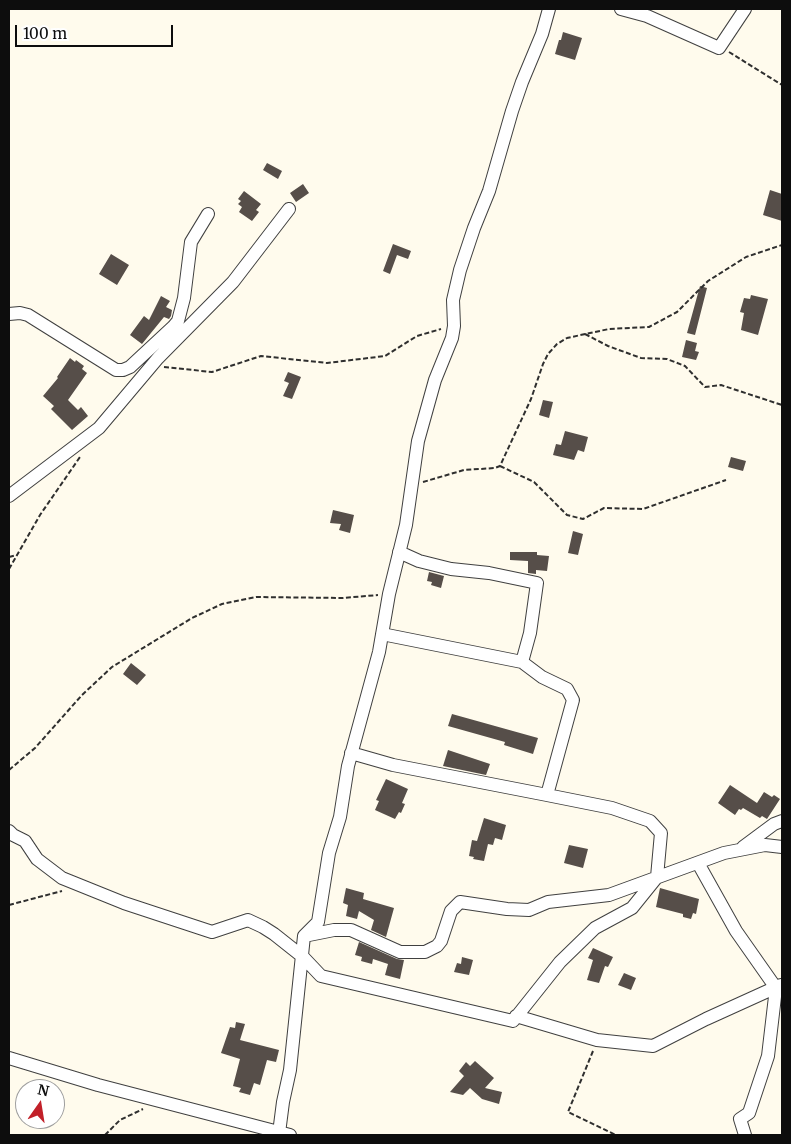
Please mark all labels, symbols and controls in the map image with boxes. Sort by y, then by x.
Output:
scale bar [18,15,175,47]
text: 100 m [23,24,67,43]
north arrow [15,1079,65,1129]
text: N [36,1080,51,1100]

